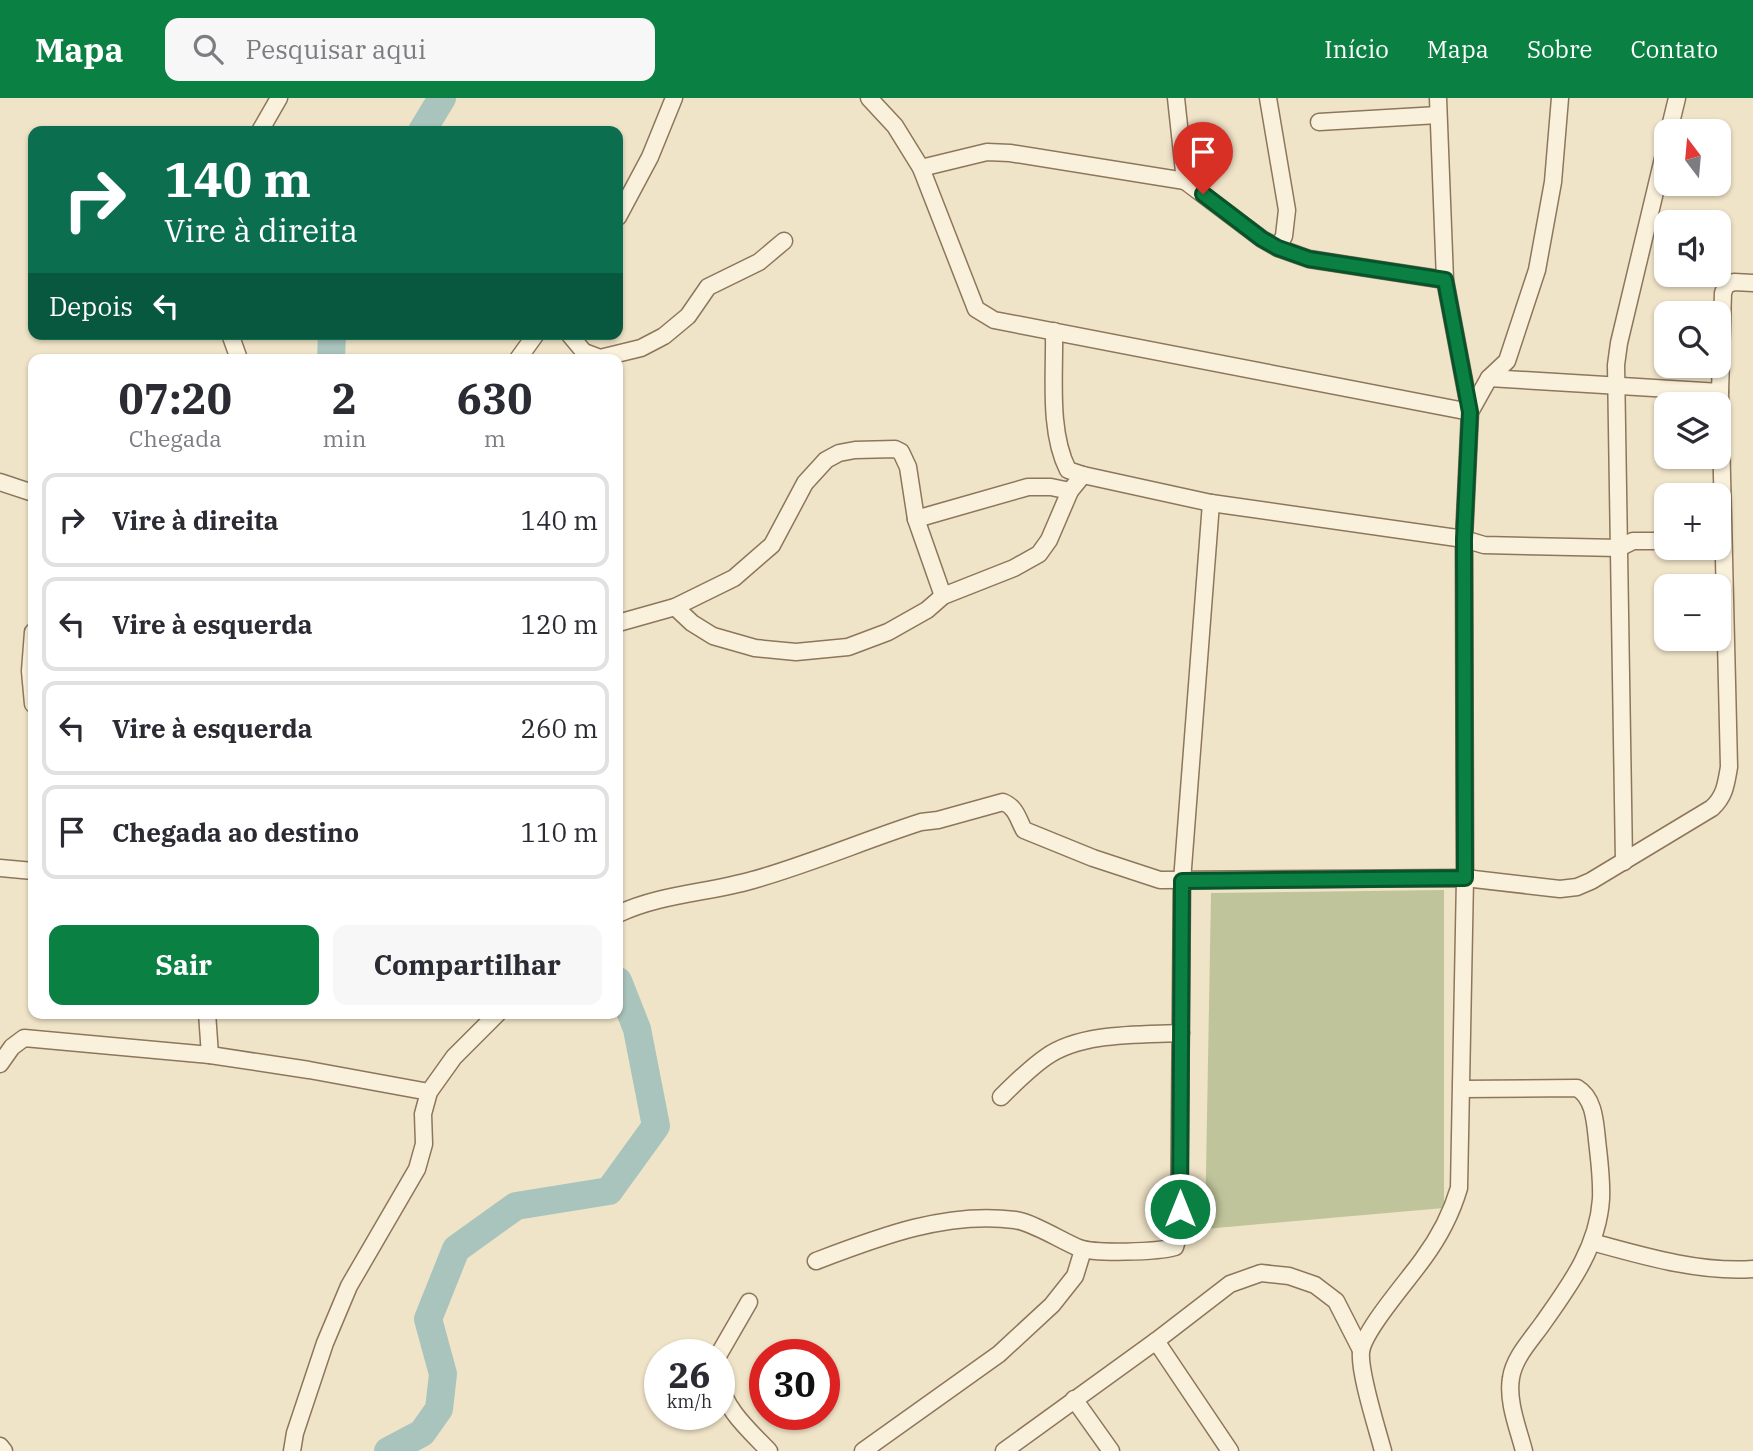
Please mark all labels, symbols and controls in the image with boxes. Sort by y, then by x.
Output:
search box [165,18,655,81]
text: Mapa [35,28,123,71]
icon: search [189,30,227,68]
text: Pesquisar aqui [245,32,426,66]
text: Início [1324,33,1389,65]
text: Mapa [1427,33,1489,65]
text: Sobre [1527,33,1592,65]
text: Contato [1630,33,1718,65]
north arrow [1654,119,1731,196]
map controls [1654,119,1731,651]
pin [1173,122,1233,194]
icon: arrive [1184,133,1222,171]
text: 140 m [164,147,311,210]
icon: right [49,154,140,245]
text: Vire à direita [164,209,358,251]
button: sound [1654,210,1731,287]
icon: left [147,287,185,325]
text: Depois [49,289,133,323]
button: search [1654,301,1731,378]
text: 07:20 [118,371,232,426]
text: 2 [332,371,357,426]
text: 630 [457,371,532,426]
button: layers [1654,392,1731,469]
text: Chegada [129,423,222,453]
text: min [323,423,366,453]
text: m [484,423,506,453]
button: + [1654,483,1731,560]
icon: right [53,501,91,539]
text: Vire à direita [112,503,279,537]
text: 140 m [520,503,598,537]
button: − [1654,574,1731,651]
icon: left [53,605,91,643]
text: Vire à esquerda [112,607,313,641]
text: 120 m [520,607,598,641]
icon: left [53,709,91,747]
text: Vire à esquerda [112,711,313,745]
text: 260 m [520,711,598,745]
icon: arrive [53,813,91,851]
text: Chegada ao destino [112,815,359,849]
text: 110 m [520,815,598,849]
button: Sair [49,925,319,1005]
button: Compartilhar [333,925,602,1005]
position arrow [1143,1172,1217,1246]
speed limit sign: 30 [749,1339,840,1430]
text: 26 [668,1352,711,1398]
text: km/h [667,1390,712,1413]

